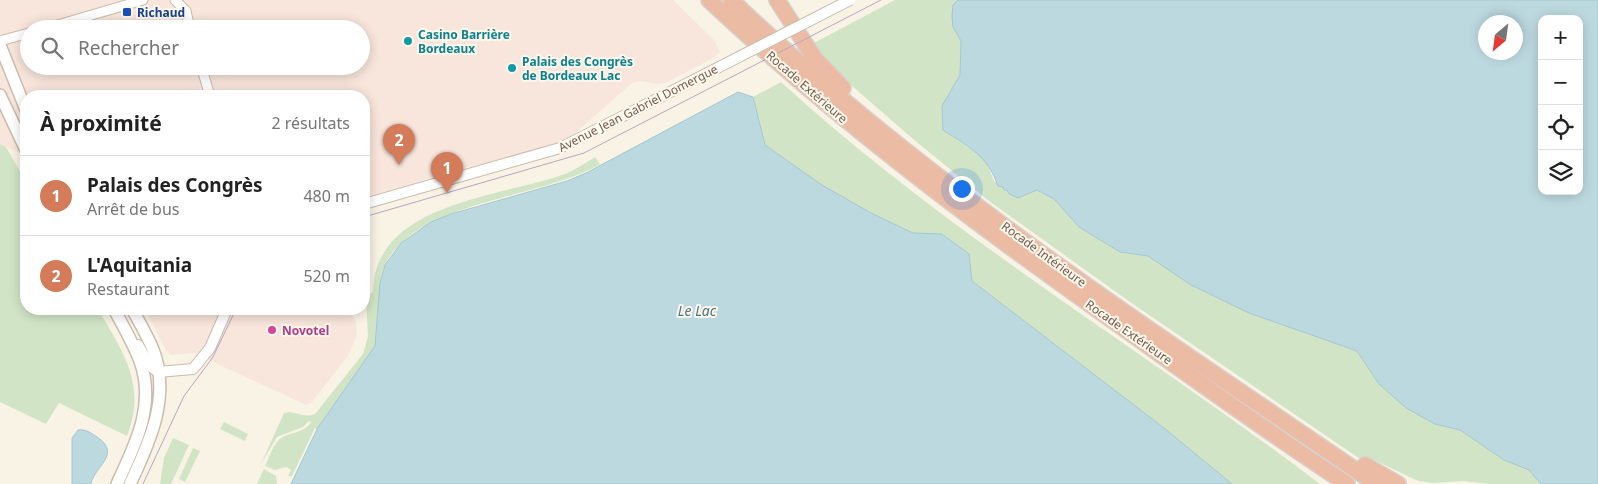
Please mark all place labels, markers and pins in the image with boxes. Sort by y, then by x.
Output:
place label: Richaud [137,4,185,21]
marker: Richaud [121,6,133,18]
place label: Casino Barrière Bordeaux [418,26,510,57]
marker: Casino Barrière Bordeaux [402,35,414,47]
place label: Palais des Congrès de Bordeaux Lac [522,53,633,84]
marker: Palais des Congrès de Bordeaux Lac [506,62,518,74]
pin: 2 [383,124,415,165]
pin: 1 [431,152,463,193]
place label: Novotel [282,322,329,339]
marker: Novotel [266,324,278,336]

